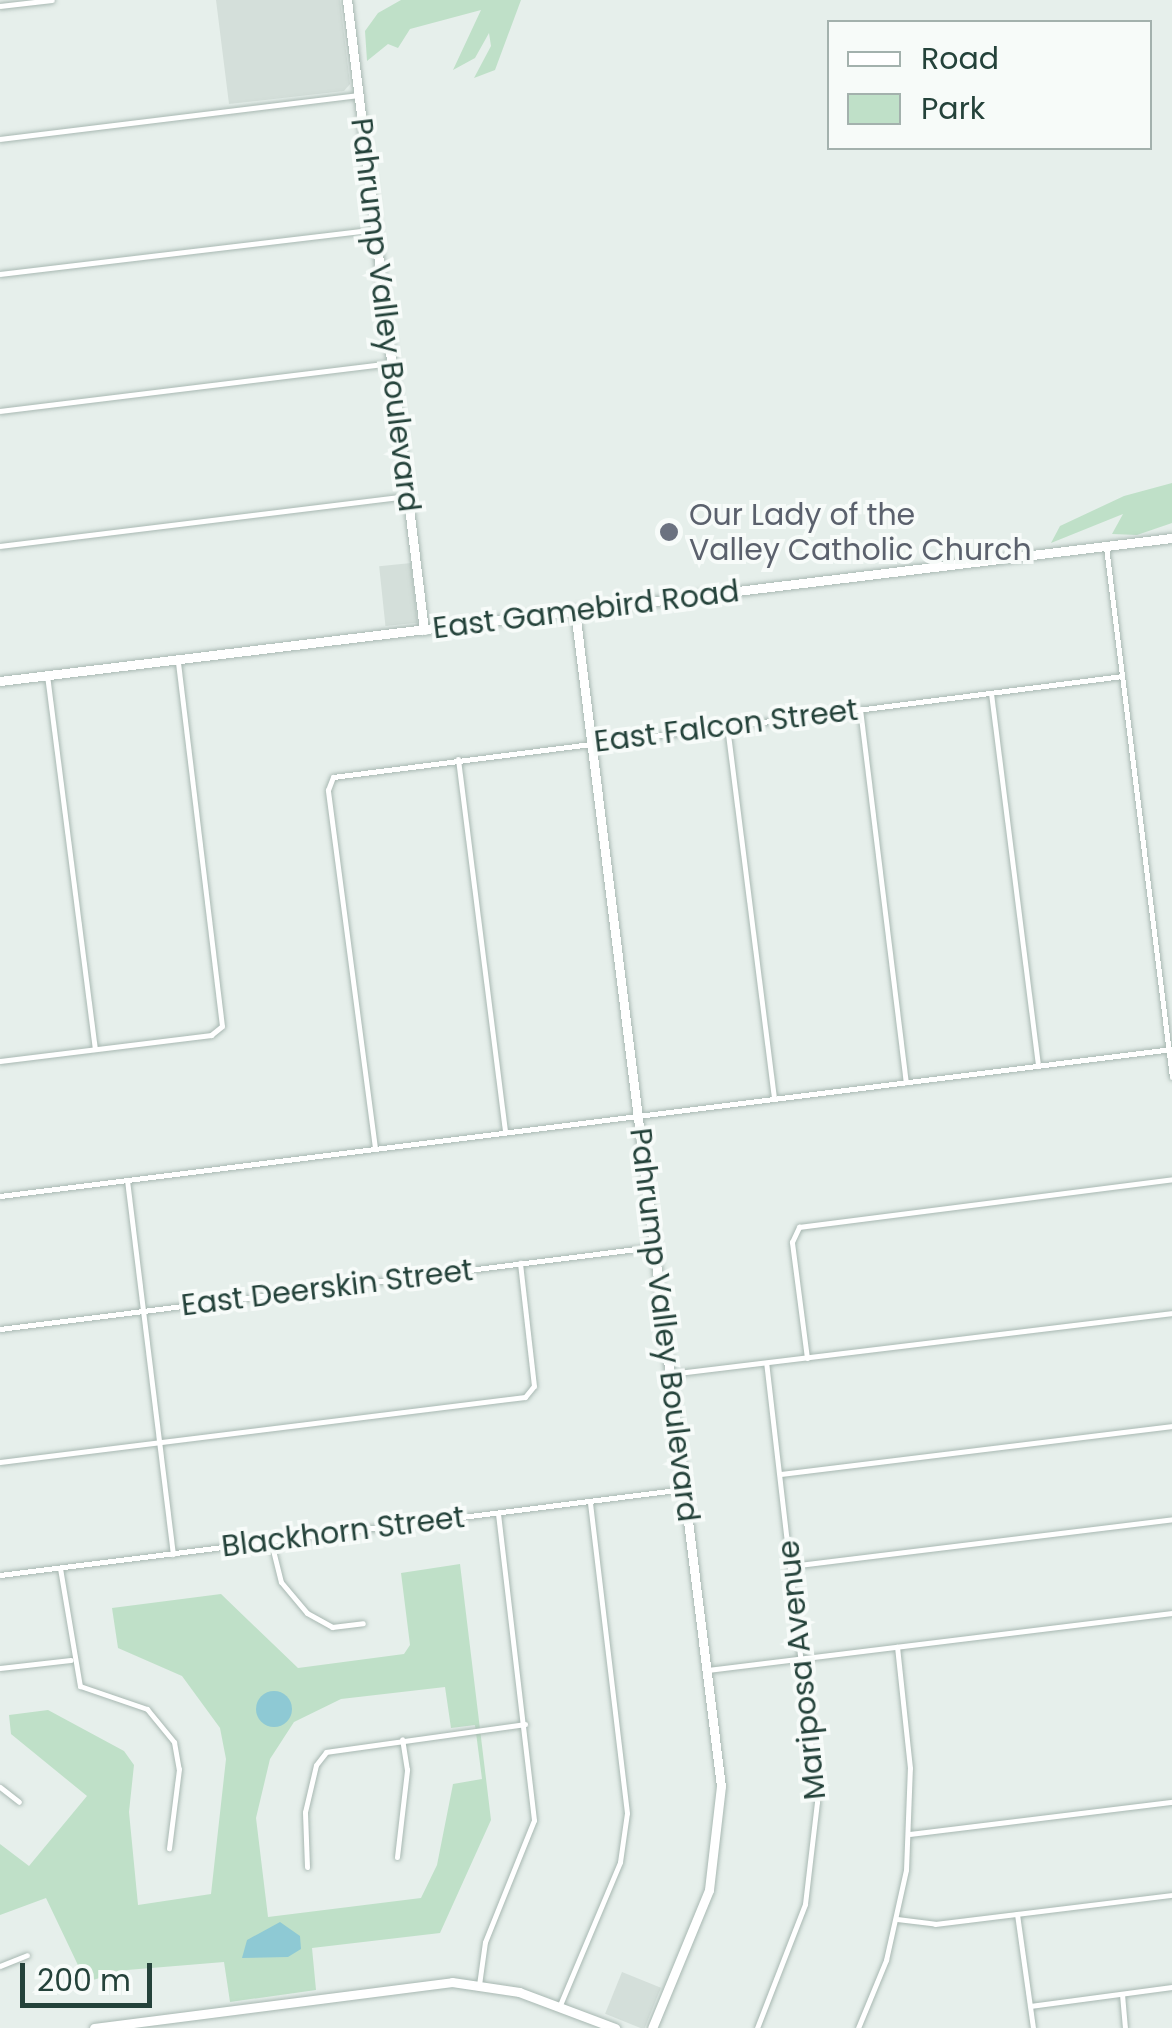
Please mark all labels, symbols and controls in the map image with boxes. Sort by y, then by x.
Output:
legend [827,20,1152,150]
text: Road [921,37,999,80]
text: Park [921,87,985,130]
street label: Pahrump Valley Boulevard [343,116,427,514]
place label: Our Lady of the Valley Catholic Church [689,497,1032,568]
marker: Our Lady of the Valley Catholic Church [658,521,680,543]
street label: East Gamebird Road [431,573,741,647]
street label: East Falcon Street [592,692,860,760]
street label: Pahrump Valley Boulevard [622,1126,706,1524]
street label: East Deerskin Street [179,1252,475,1324]
street label: Blackhorn Street [220,1499,466,1565]
street label: Mariposa Avenue [770,1538,834,1802]
scale bar [25,1943,158,2005]
text: 200 m [37,1959,131,2002]

